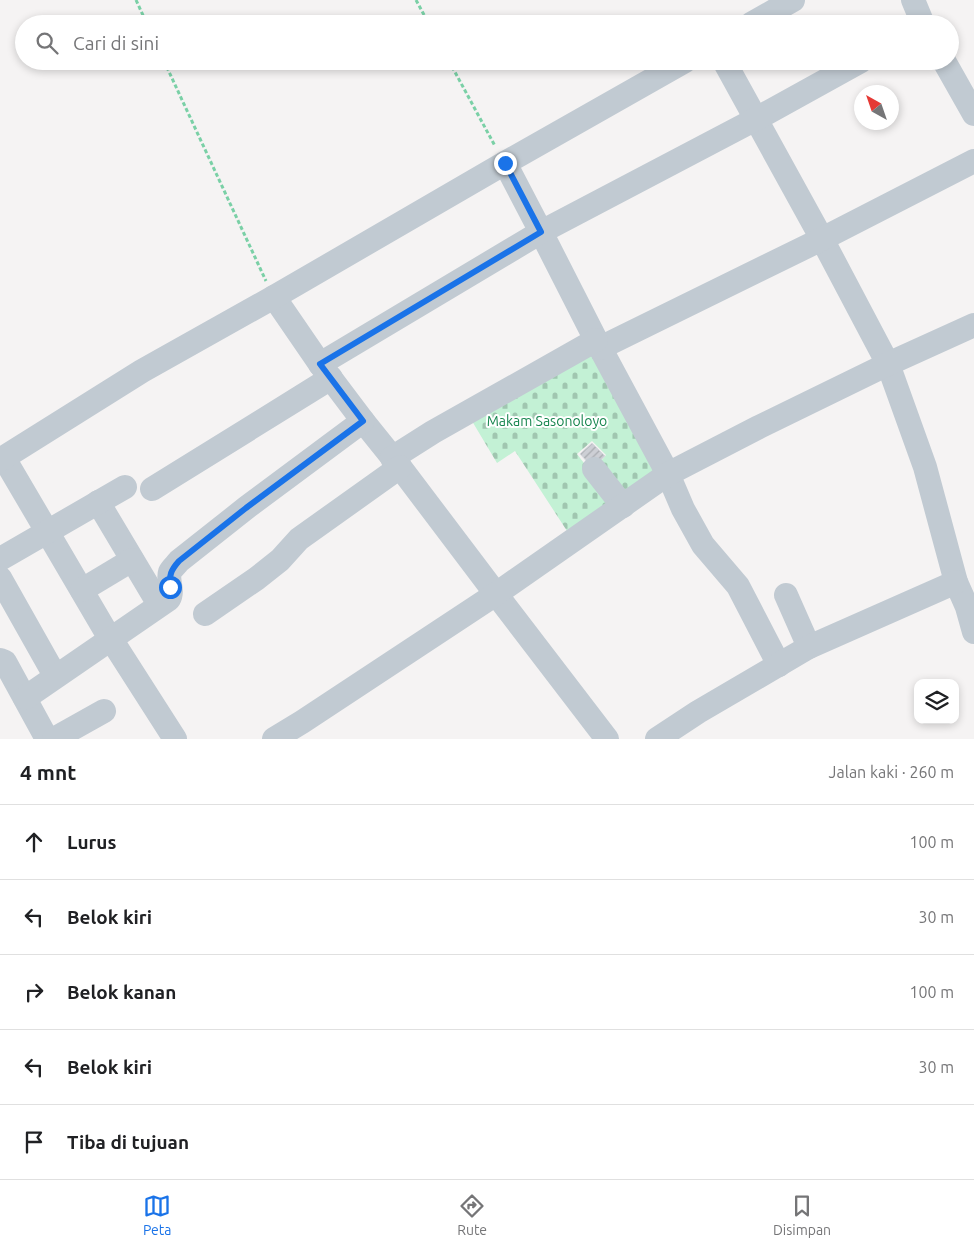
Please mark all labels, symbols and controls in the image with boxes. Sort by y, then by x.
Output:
search box [15,15,959,70]
icon: search [33,29,61,57]
text: Cari di sini [73,32,159,54]
north arrow [854,85,899,130]
route end [494,152,517,175]
park label: Makam Sasonoloyo [487,413,607,429]
route start [159,576,182,599]
map controls [914,679,959,724]
button: layers [914,679,959,724]
text: 4 mnt [20,760,76,784]
text: Jalan kaki · 260 m [829,763,954,781]
icon: ahead [20,828,48,856]
text: Lurus [67,831,116,853]
text: 100 m [909,833,954,851]
icon: left [20,903,48,931]
text: Belok kiri [67,906,152,928]
text: 30 m [918,908,954,926]
icon: right [20,978,48,1006]
text: Belok kanan [67,981,176,1003]
text: 100 m [909,983,954,1001]
icon: left [20,1053,48,1081]
text: Belok kiri [67,1056,152,1078]
text: 30 m [918,1058,954,1076]
icon: arrive [20,1128,48,1156]
text: Tiba di tujuan [67,1131,189,1153]
tab: Peta [143,1192,171,1238]
tab: Rute [457,1192,487,1238]
tab: Disimpan [773,1192,831,1238]

